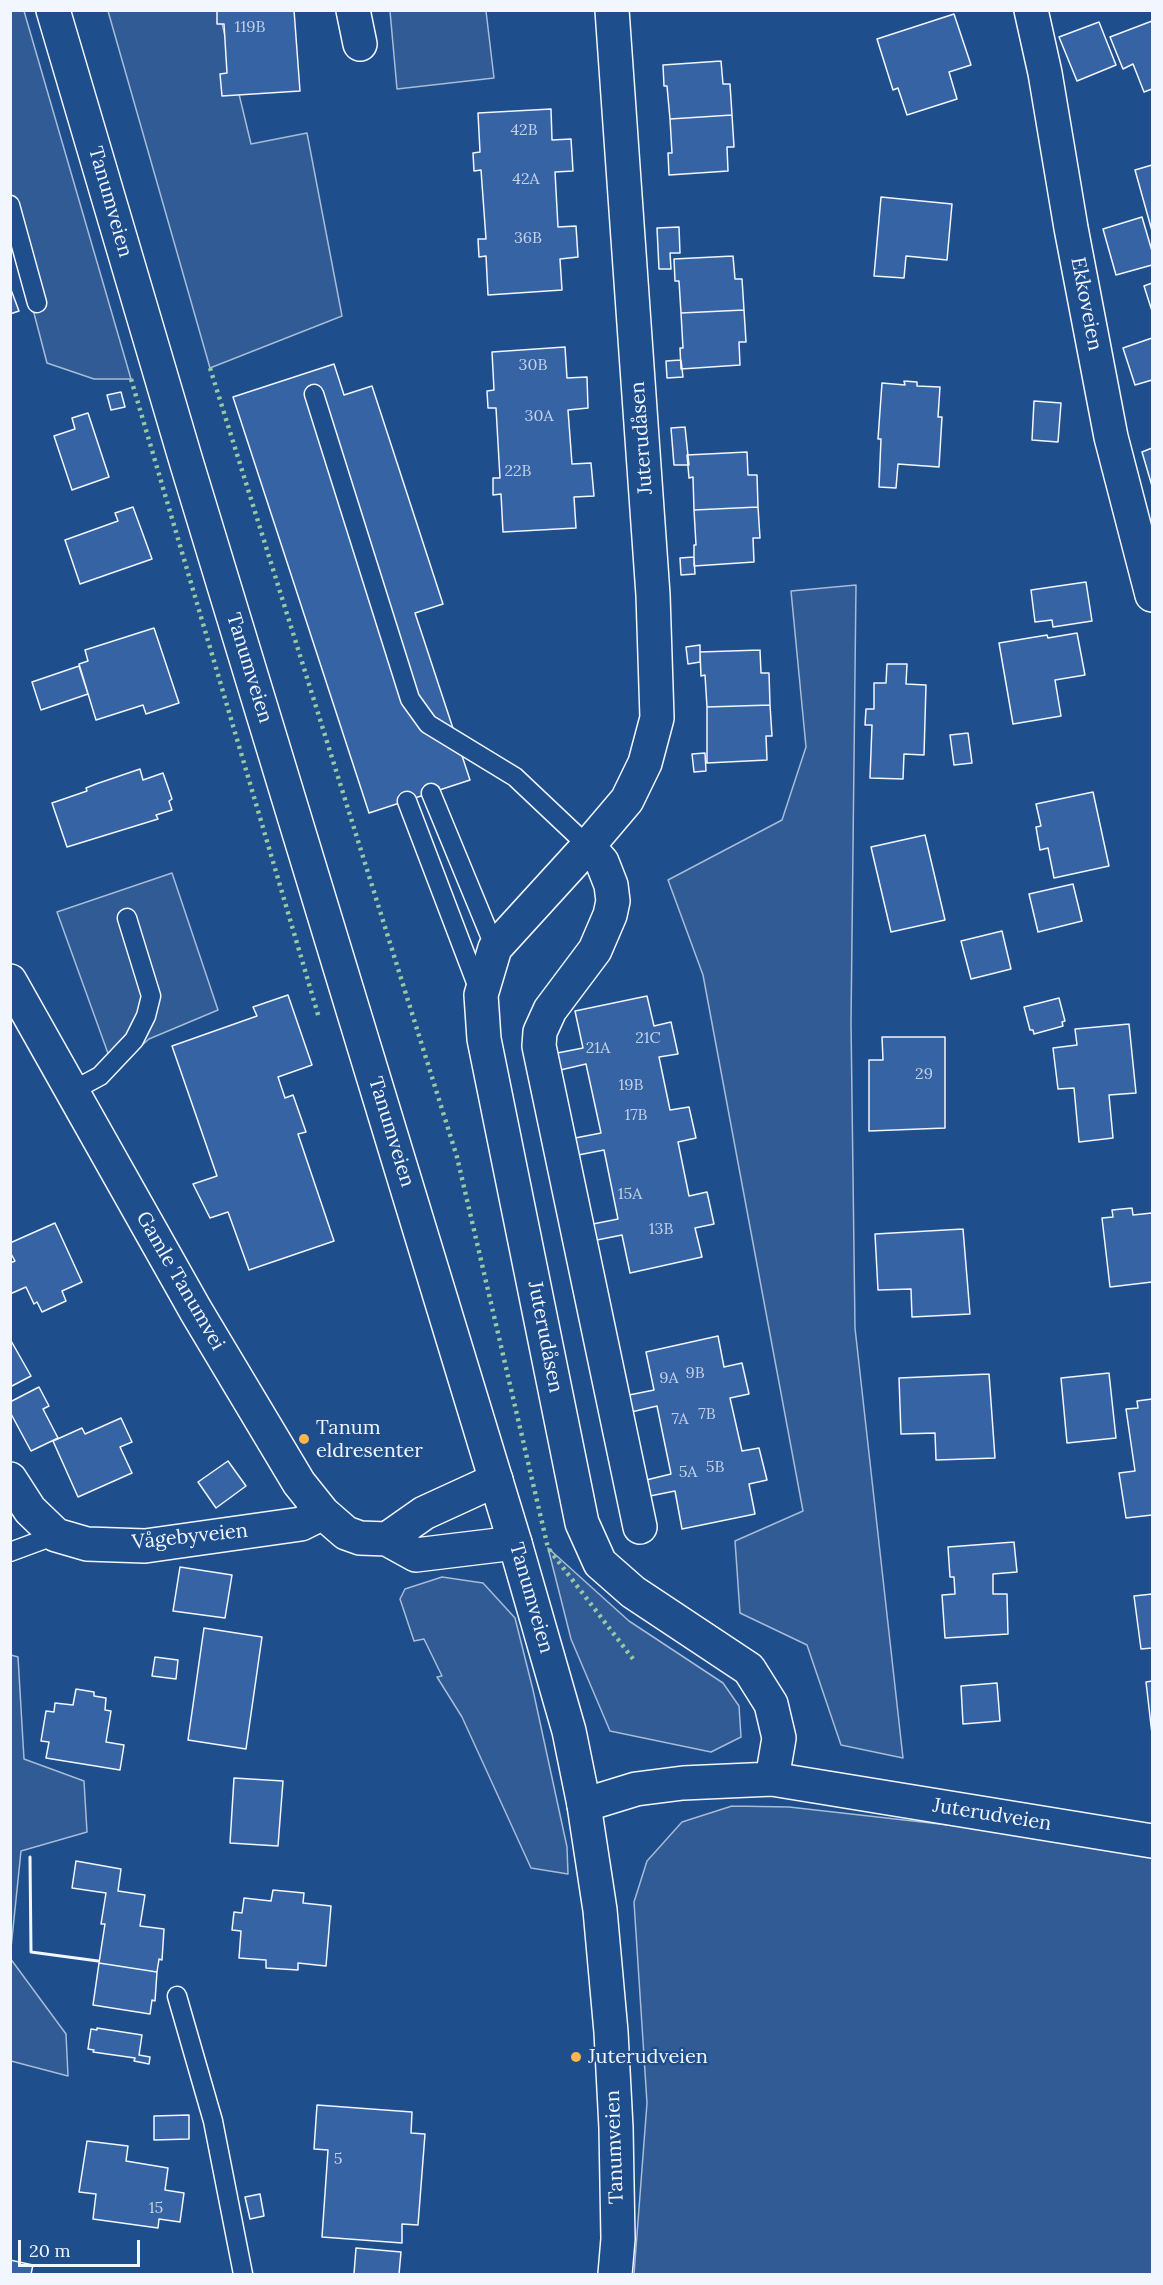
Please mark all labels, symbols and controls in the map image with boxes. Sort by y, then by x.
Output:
house number: 119B [235,17,265,37]
house number: 42B [510,120,538,140]
street label: Tanumveien [83,144,137,260]
house number: 42A [512,169,540,189]
house number: 36B [514,228,542,248]
street label: Ekkoveien [1065,255,1107,353]
house number: 30B [519,355,547,375]
street label: Juterudåsen [626,381,658,495]
house number: 30A [525,406,553,426]
house number: 22B [504,461,532,481]
street label: Tanumveien [221,610,277,726]
house number: 21C [635,1028,661,1048]
house number: 21A [586,1038,610,1058]
house number: 29 [915,1064,933,1084]
street label: Tanumveien [363,1074,419,1190]
house number: 19B [618,1075,644,1095]
house number: 17B [624,1105,648,1125]
house number: 15A [618,1184,642,1204]
street label: Gamle Tanumvei [131,1207,229,1355]
house number: 13B [649,1219,673,1239]
street label: Juterudåsen [522,1279,568,1395]
house number: 9B [685,1363,705,1383]
house number: 9A [659,1368,679,1388]
house number: 7B [698,1404,716,1424]
house number: 7A [671,1409,689,1429]
place label: Tanum eldresenter [316,1416,423,1463]
marker: Tanum eldresenter [297,1432,311,1446]
house number: 5B [706,1457,724,1477]
house number: 5A [679,1462,697,1482]
street label: Vågebyveien [131,1519,249,1555]
street label: Tanumveien [504,1540,558,1656]
street label: Juterudveien [931,1794,1053,1836]
place label: Juterudveien [588,2045,708,2069]
marker: Juterudveien [569,2050,583,2064]
street label: Tanumveien [601,2090,629,2204]
house number: 5 [334,2149,342,2169]
house number: 15 [149,2198,163,2218]
scale bar [21,2228,142,2266]
text: 20 m [29,2239,71,2262]

